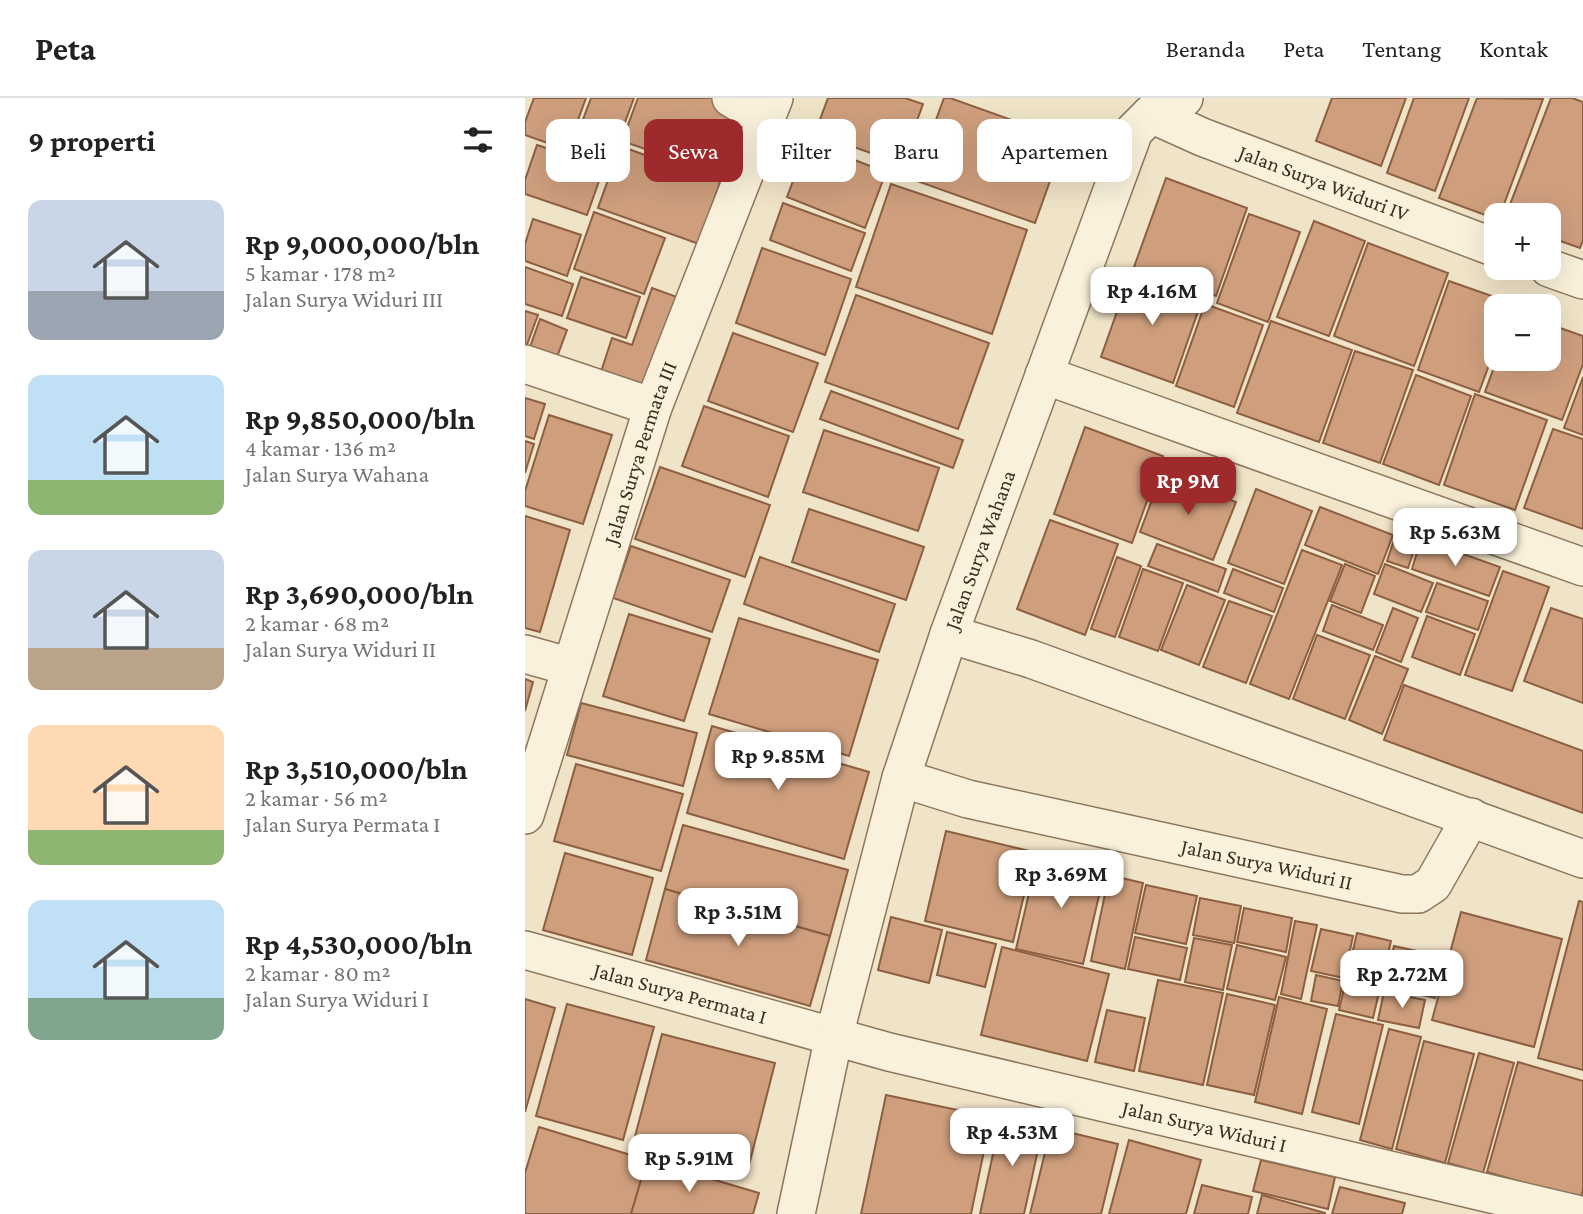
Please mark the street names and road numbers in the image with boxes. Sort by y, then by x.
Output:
street label: Jalan Surya Widuri IV [1233,139,1412,226]
street label: Jalan Surya Permata III [598,358,682,549]
street label: Jalan Surya Wahana [939,467,1020,635]
street label: Jalan Surya Widuri II [1177,834,1354,895]
street label: Jalan Surya Permata I [589,957,769,1029]
street label: Jalan Surya Widuri I [1118,1095,1289,1157]

